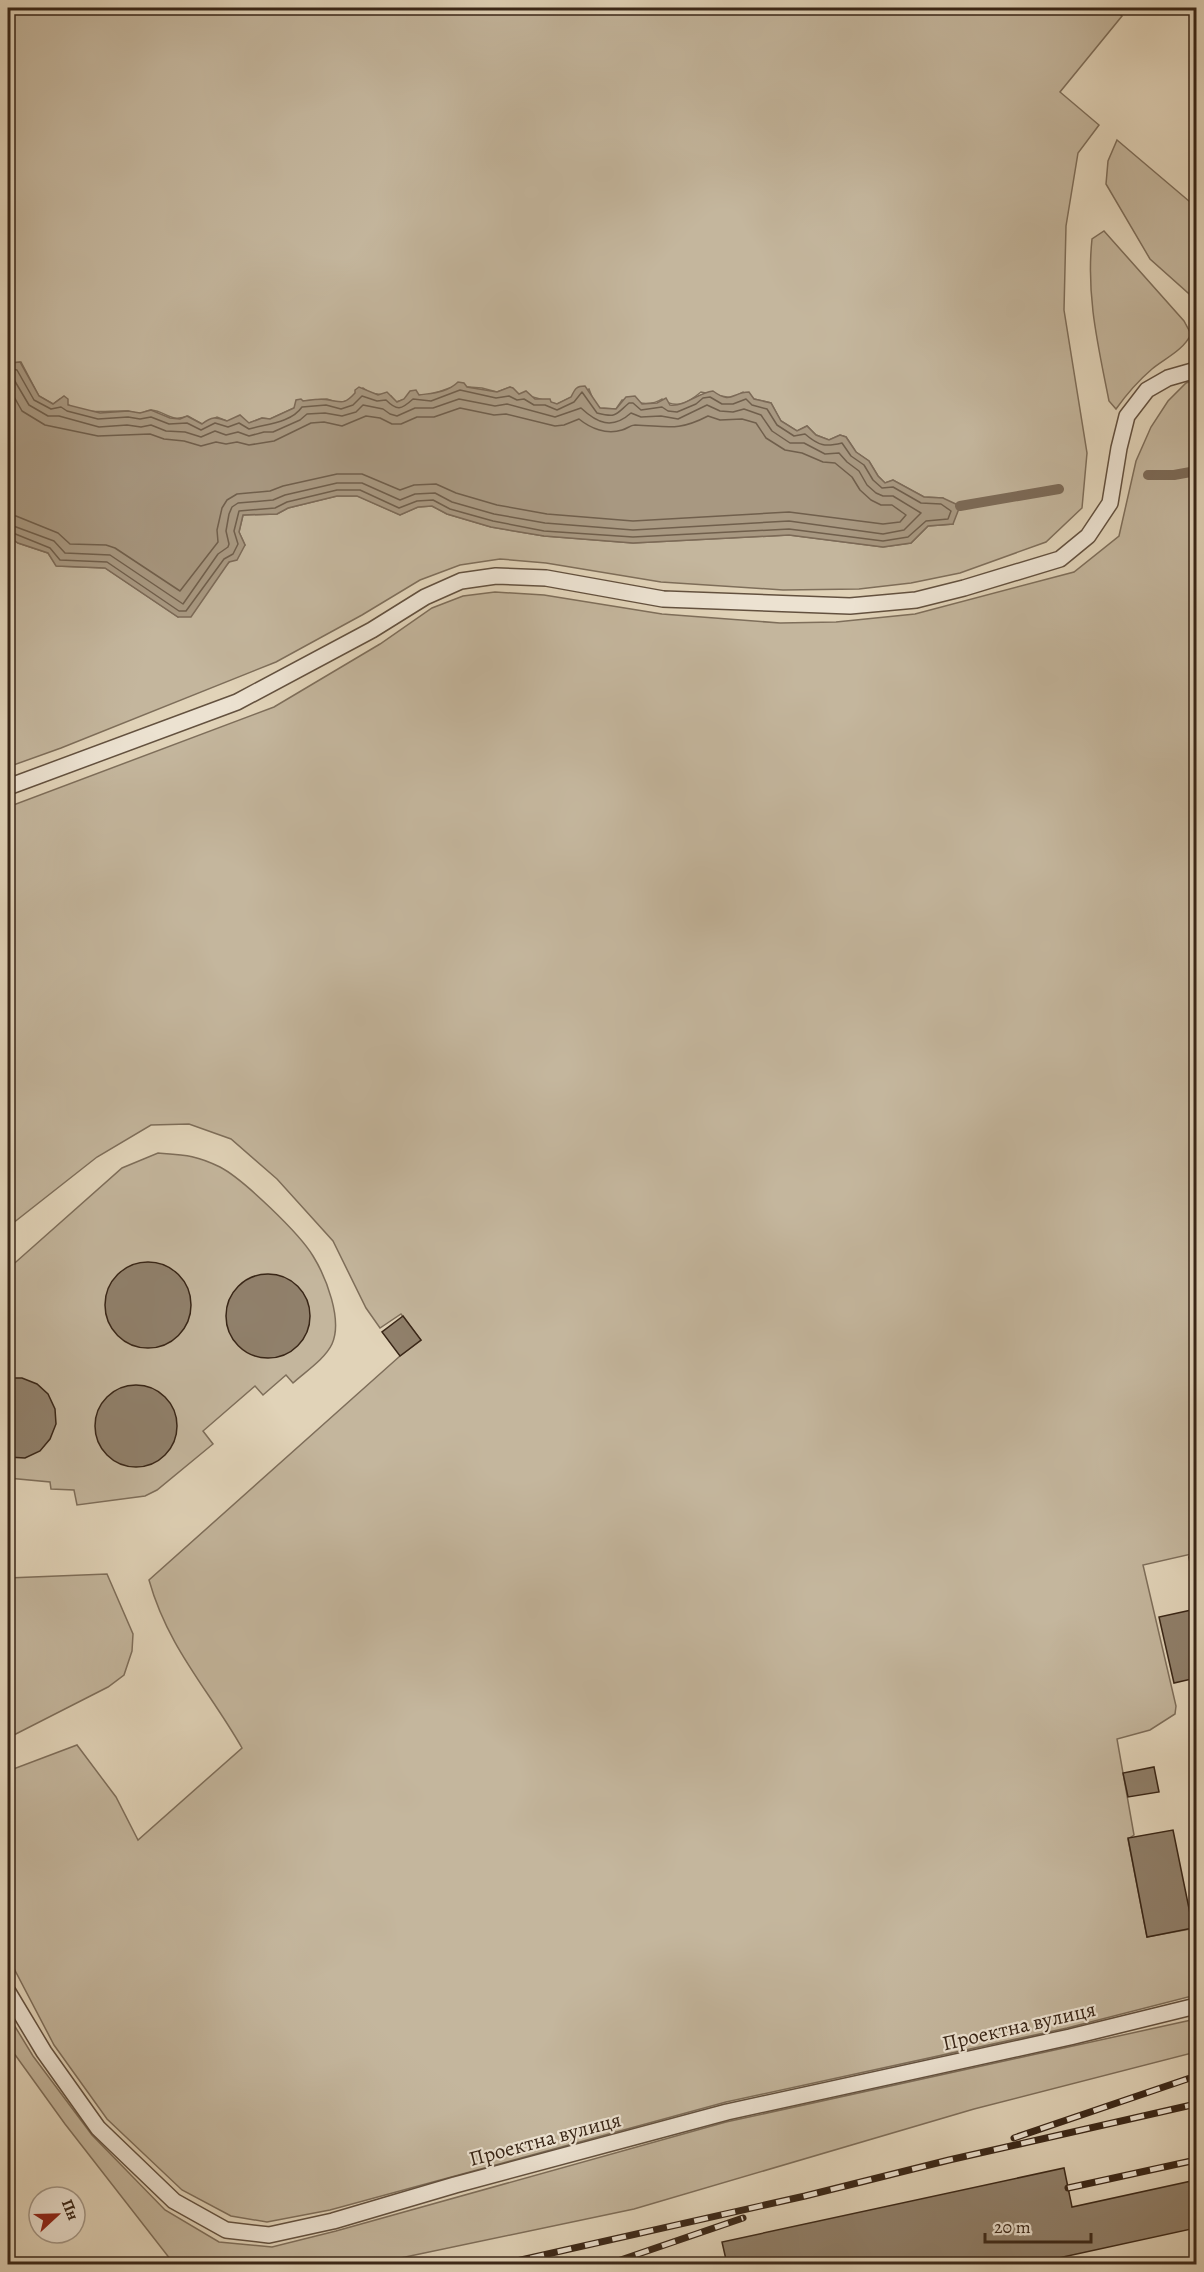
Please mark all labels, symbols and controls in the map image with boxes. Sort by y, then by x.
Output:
street label: Проектна вулиця [940,1995,1098,2057]
street label: Проектна вулиця [466,2105,624,2173]
north arrow [27,2185,87,2245]
text: Пн [56,2196,84,2224]
scale bar [985,2206,1092,2244]
text: 20 m [994,2215,1031,2239]

